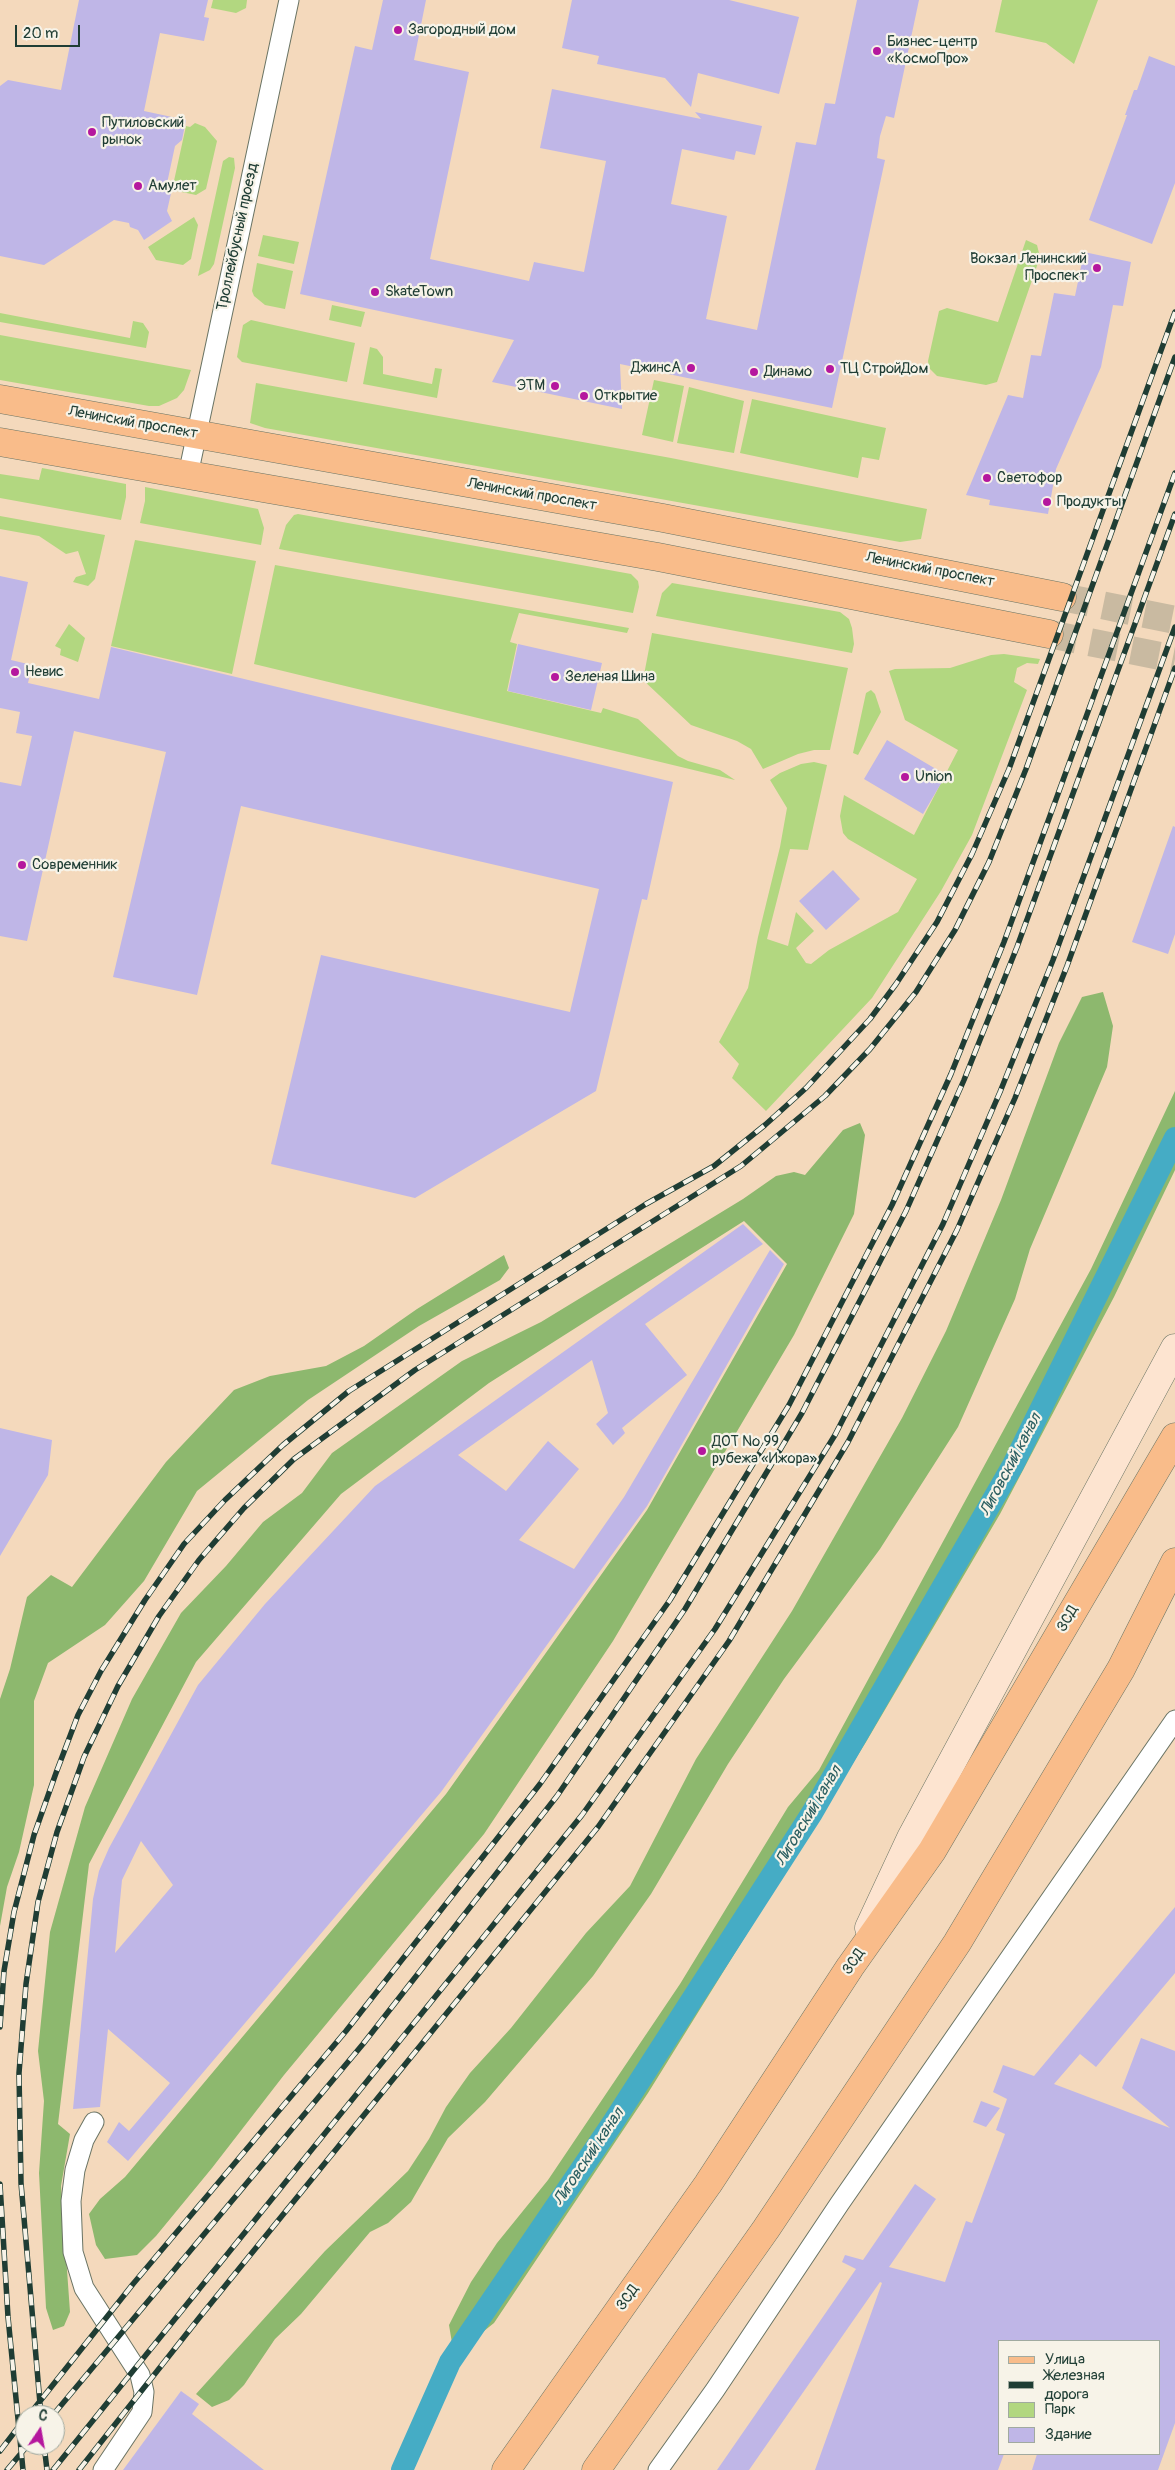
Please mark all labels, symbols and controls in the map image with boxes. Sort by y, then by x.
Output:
scale bar [18,15,82,47]
place label: Загородный дом [408,21,516,39]
text: 20 m [23,24,58,43]
marker: Загородный дом [392,24,404,36]
place label: Бизнес-центр «КосмоПро» [887,33,978,68]
marker: Бизнес-центр «КосмоПро» [871,45,883,57]
place label: Путиловский рынок [102,114,184,149]
marker: Путиловский рынок [86,126,98,138]
street label: Троллейбусный проезд [214,162,262,312]
place label: Амулет [148,177,197,195]
marker: Амулет [132,180,144,192]
place label: Вокзал Ленинский Проспект [970,250,1087,285]
marker: Вокзал Ленинский Проспект [1091,262,1103,274]
place label: SkateTown [385,283,453,301]
marker: SkateTown [369,286,381,298]
place label: ДжинсА [631,359,681,377]
place label: ТЦ СтройДом [840,360,928,378]
marker: ДжинсА [685,362,697,374]
place label: Динамо [764,363,812,381]
marker: ТЦ СтройДом [824,363,836,375]
marker: Динамо [748,366,760,378]
place label: ЭТМ [517,377,545,395]
marker: ЭТМ [549,380,561,392]
place label: Открытие [594,387,657,405]
marker: Открытие [578,390,590,402]
street label: Ленинский проспект [67,403,199,443]
place label: Светофор [997,469,1062,487]
marker: Светофор [981,472,993,484]
street label: Ленинский проспект [466,475,598,515]
place label: Продукты [1057,493,1121,511]
marker: Продукты [1041,496,1053,508]
street label: Ленинский проспект [864,549,996,591]
place label: Невис [25,663,64,681]
marker: Невис [9,666,21,678]
place label: Зеленая Шина [565,668,655,686]
marker: Зеленая Шина [549,671,561,683]
place label: Union [915,768,952,786]
marker: Union [899,771,911,783]
place label: Современник [32,856,118,874]
marker: Современник [16,859,28,871]
water label: Лиговский канал [976,1411,1046,1519]
place label: ДОТ № 99 рубежа «Ижора» [712,1433,817,1468]
marker: ДОТ № 99 рубежа «Ижора» [696,1445,708,1457]
street label: ЗСД [1053,1603,1083,1635]
water label: Лиговский канал [772,1763,846,1869]
street label: ЗСД [839,1946,869,1978]
water label: Лиговский канал [549,2105,629,2209]
street label: ЗСД [613,2282,643,2314]
legend [998,2340,1160,2455]
text: Улица [1045,2350,1085,2369]
text: Железная дорога [1044,2366,1105,2404]
text: Парк [1045,2400,1076,2419]
north arrow [15,2405,65,2455]
text: С [37,2407,49,2425]
text: Здание [1045,2425,1092,2444]

